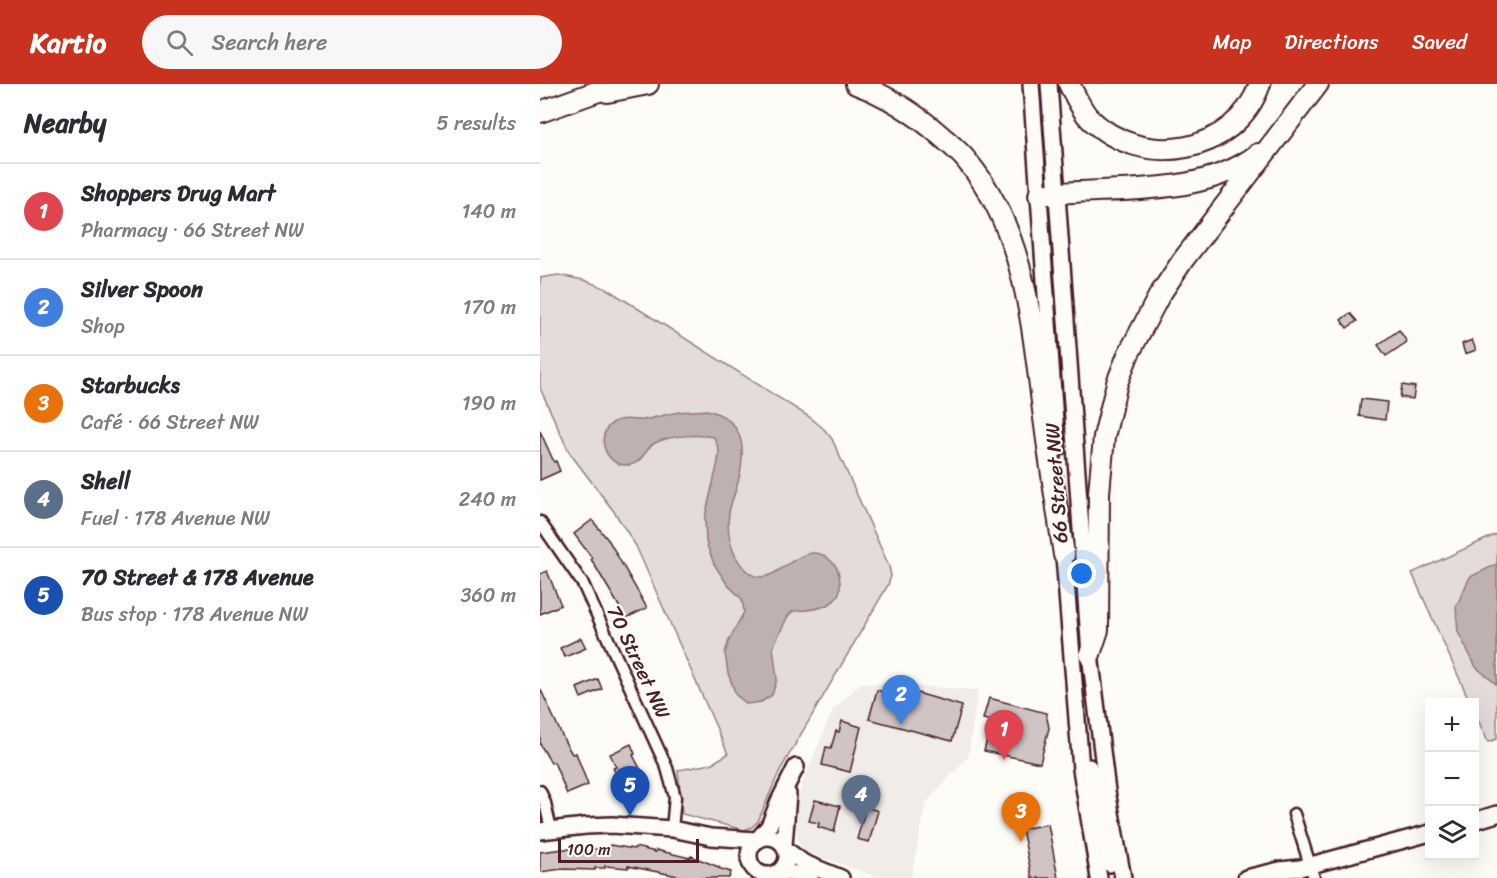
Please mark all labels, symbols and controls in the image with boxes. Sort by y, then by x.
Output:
search box [142,15,562,69]
text: Kartio [30,18,106,67]
text: Search here [211,23,327,62]
text: Map [1213,23,1251,61]
text: Directions [1284,23,1379,61]
text: Saved [1412,23,1467,61]
icon: search [163,26,196,59]
text: Nearby [24,100,106,146]
text: 5 results [437,106,516,141]
text: Shoppers Drug Mart [81,174,275,213]
text: 1 [39,194,48,229]
text: 140 m [462,194,516,229]
text: Pharmacy · 66 Street NW [81,213,304,248]
text: Silver Spoon [81,270,203,309]
text: 2 [38,290,49,325]
text: 170 m [463,290,516,325]
text: Shop [81,309,125,344]
text: Starbucks [81,366,180,405]
text: 3 [38,386,49,421]
text: 190 m [462,386,516,421]
text: Café · 66 Street NW [81,405,259,440]
street label: 66 Street NW [1035,421,1078,544]
text: Shell [81,462,130,501]
text: 4 [37,482,50,517]
text: 240 m [459,482,516,517]
text: Fuel · 178 Avenue NW [81,501,270,536]
text: 70 Street & 178 Avenue [81,558,314,597]
your location [1067,559,1096,588]
text: 5 [37,578,50,613]
text: 360 m [460,578,516,613]
text: Bus stop · 178 Avenue NW [81,597,308,632]
street label: 70 Street NW [597,599,680,725]
pin: 2 [882,676,920,725]
map controls [1425,698,1479,860]
button: + [1425,698,1479,752]
pin: 1 [984,710,1024,760]
button: − [1425,752,1479,806]
pin: 5 [610,766,650,816]
pin: 4 [842,776,880,825]
pin: 3 [1002,792,1040,842]
button: layers [1425,806,1479,860]
text: 100 m [567,835,611,864]
scale bar [558,836,699,864]

